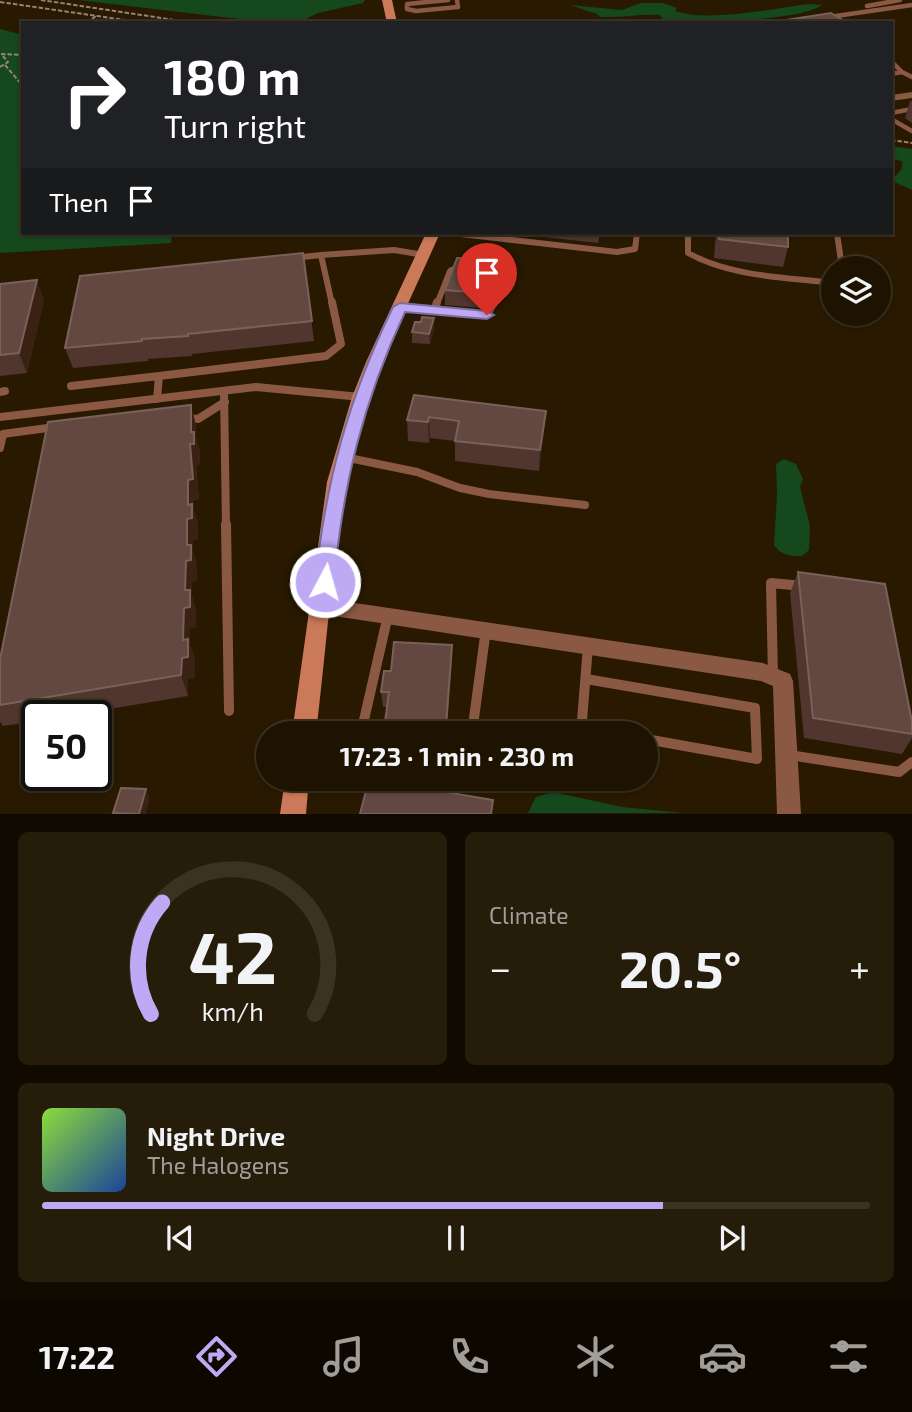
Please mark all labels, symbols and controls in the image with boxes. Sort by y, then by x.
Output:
text: 180 m [164,46,300,105]
icon: right [49,49,140,140]
text: Turn right [164,106,306,144]
icon: arrive [122,182,160,220]
text: Then [49,186,108,217]
pin [457,243,517,315]
icon: arrive [468,254,506,292]
map controls [821,256,891,326]
button: layers [821,256,891,326]
position arrow [288,545,362,619]
speed limit sign: 50 [21,700,112,791]
text: 17:23 · 1 min · 230 m [340,740,574,771]
text: Climate [489,901,569,929]
text: 42 [188,912,277,1000]
text: 20.5° [619,936,741,998]
text: − [489,944,511,990]
text: + [849,944,870,990]
text: km/h [201,996,264,1026]
text: Night Drive [147,1120,285,1151]
text: The Halogens [147,1151,289,1179]
icon: previous [161,1219,199,1257]
icon: pause [437,1219,475,1257]
icon: next [713,1219,751,1257]
icon: directions [192,1332,241,1381]
icon: music [319,1332,368,1381]
icon: phone [445,1332,494,1381]
icon: climate [571,1332,620,1381]
icon: car [698,1332,747,1381]
icon: filters [824,1332,873,1381]
text: 17:22 [39,1337,115,1375]

